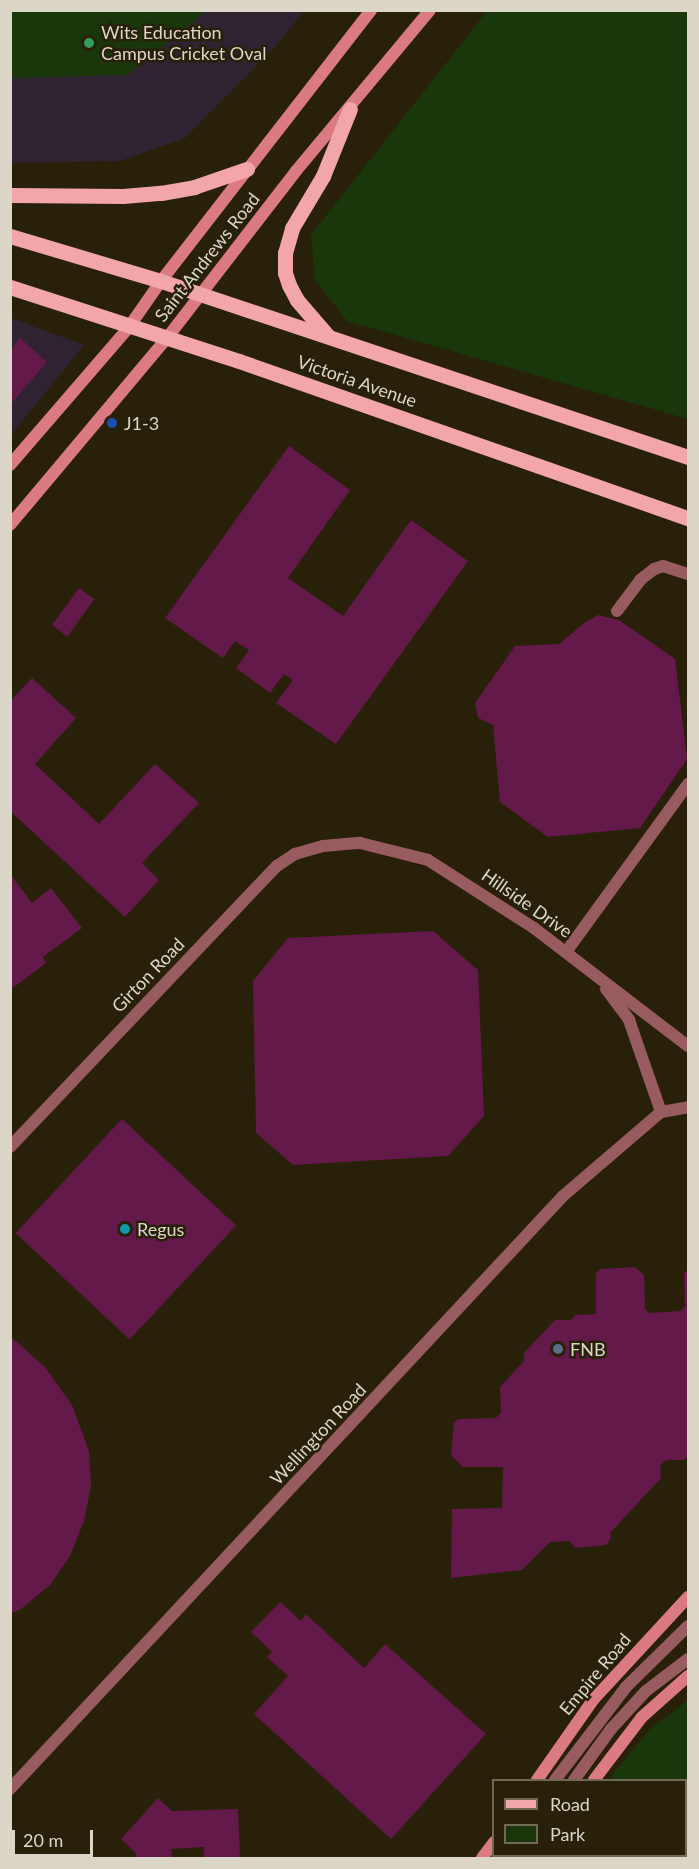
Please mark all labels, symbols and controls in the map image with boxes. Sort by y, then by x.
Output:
place label: Wits Education Campus Cricket Oval [101,22,267,64]
marker: Wits Education Campus Cricket Oval [82,36,96,50]
street label: Saint Andrews Road [150,188,264,326]
street label: Victoria Avenue [294,350,420,412]
place label: J1-3 [124,412,159,434]
marker: J1-3 [105,416,119,430]
street label: Hillside Drive [478,864,576,942]
street label: Girton Road [107,933,189,1017]
place label: Regus [137,1218,184,1240]
marker: Regus [118,1222,132,1236]
place label: FNB [570,1338,606,1360]
marker: FNB [551,1342,565,1356]
street label: Wellington Road [266,1379,370,1489]
street label: Empire Road [555,1629,635,1719]
legend [492,1779,687,1857]
text: Road [550,1793,590,1815]
scale bar [15,1818,96,1856]
text: Park [550,1823,585,1845]
text: 20 m [23,1829,63,1851]

